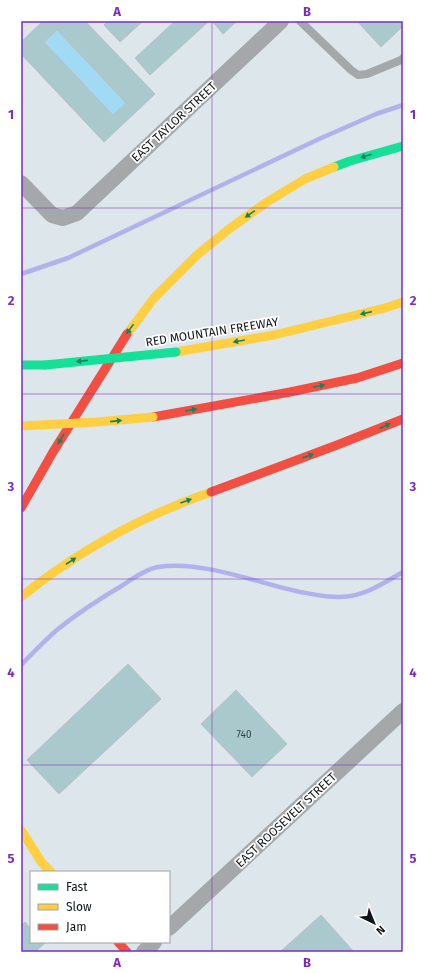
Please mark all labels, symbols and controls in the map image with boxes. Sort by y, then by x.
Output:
text: A [112,4,121,19]
text: B [303,4,311,19]
street label: EAST TAYLOR STREET [129,79,220,165]
text: 1 [8,107,14,122]
text: 1 [410,107,416,122]
one-way arrow [359,153,371,159]
one-way arrow [244,210,255,218]
text: 2 [8,293,15,308]
text: 2 [410,293,417,308]
one-way arrow [360,310,372,316]
street label: RED MOUNTAIN FREEWAY [145,315,280,349]
one-way arrow [126,324,134,334]
one-way arrow [233,338,245,344]
one-way arrow [76,358,88,364]
one-way arrow [313,383,325,389]
one-way arrow [185,407,197,413]
one-way arrow [110,417,122,424]
one-way arrow [380,423,392,429]
one-way arrow [58,433,65,445]
one-way arrow [302,452,314,458]
text: 3 [7,479,15,494]
text: 3 [409,479,417,494]
one-way arrow [180,498,192,504]
one-way arrow [66,557,76,565]
text: 4 [7,665,15,680]
text: 4 [409,665,417,680]
house number: 740 [237,729,252,741]
street label: EAST ROOSEVELT STREET [233,769,340,870]
text: 5 [8,851,15,866]
text: 5 [410,851,417,866]
legend [30,871,170,943]
text: Fast [66,880,88,894]
text: Slow [66,900,92,914]
north arrow [354,903,394,943]
text: Jam [66,920,86,934]
text: N [373,923,388,937]
text: A [112,955,121,970]
text: B [303,955,311,970]

